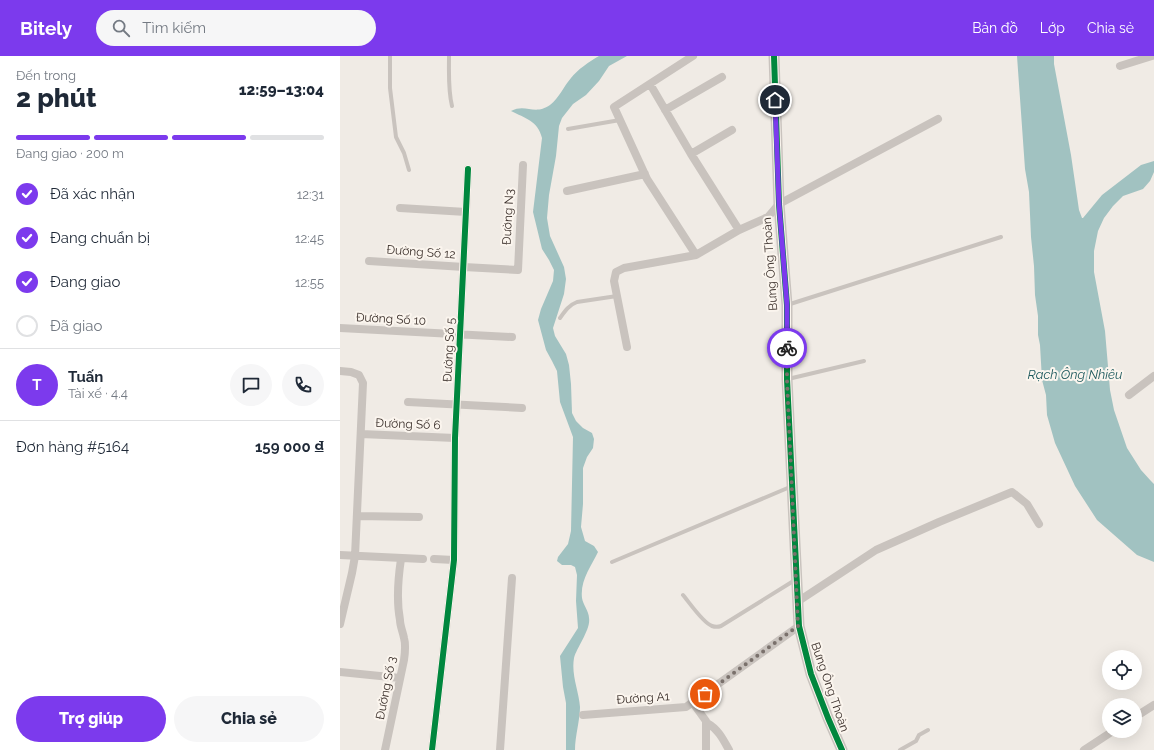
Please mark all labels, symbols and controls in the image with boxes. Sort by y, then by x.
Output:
search box [96,10,376,46]
text: Bitely [20,17,72,39]
icon: search [110,17,132,39]
text: Tìm kiếm [142,19,206,37]
text: Bản đồ [972,20,1018,36]
text: Lớp [1040,20,1065,36]
text: Chia sẻ [1087,20,1134,36]
text: Đến trong [16,68,76,83]
text: 12:59–13:04 [239,81,324,99]
text: 2 phút [16,83,96,113]
pin [758,83,792,117]
icon: home [764,89,786,111]
text: Đang giao · 200 m [16,146,124,161]
icon: check [16,183,38,205]
text: Đã xác nhận [50,185,135,203]
text: 12:31 [297,187,324,202]
street label: Đường N3 [500,189,516,245]
street label: Bưng Ông Thoàn [760,217,780,311]
icon: check [16,227,38,249]
text: Đang chuẩn bị [50,229,150,247]
text: 12:45 [295,231,324,246]
street label: Đường Số 12 [386,243,456,261]
icon: check [16,271,38,293]
text: Đang giao [50,273,120,291]
text: 12:55 [295,275,324,290]
street label: Đường Số 10 [356,310,426,328]
text: Đã giao [50,317,102,335]
street label: Đường Số 5 [440,317,458,383]
courier [767,328,807,368]
icon: bike [776,337,798,359]
button: chat [230,364,272,406]
button: phone [282,364,324,406]
water label: Rạch Ông Nhiêu [1028,367,1122,382]
text: Tuấn [68,368,103,386]
text: T [32,376,42,394]
text: Tài xế · 4.4 [68,386,128,401]
street label: Đường Số 6 [375,416,441,432]
text: Đơn hàng #5164 [16,438,129,456]
text: 159 000 ₫ [255,438,324,456]
street label: Bưng Ông Thoàn [808,640,852,734]
map controls [1102,650,1142,738]
button: locate [1102,650,1142,690]
street label: Đường Số 3 [373,655,399,721]
pin [688,677,722,711]
icon: bag [694,683,716,705]
street label: Đường A1 [616,689,670,707]
button: Trợ giúp [16,696,166,742]
button: Chia sẻ [174,696,324,742]
button: layers [1102,698,1142,738]

